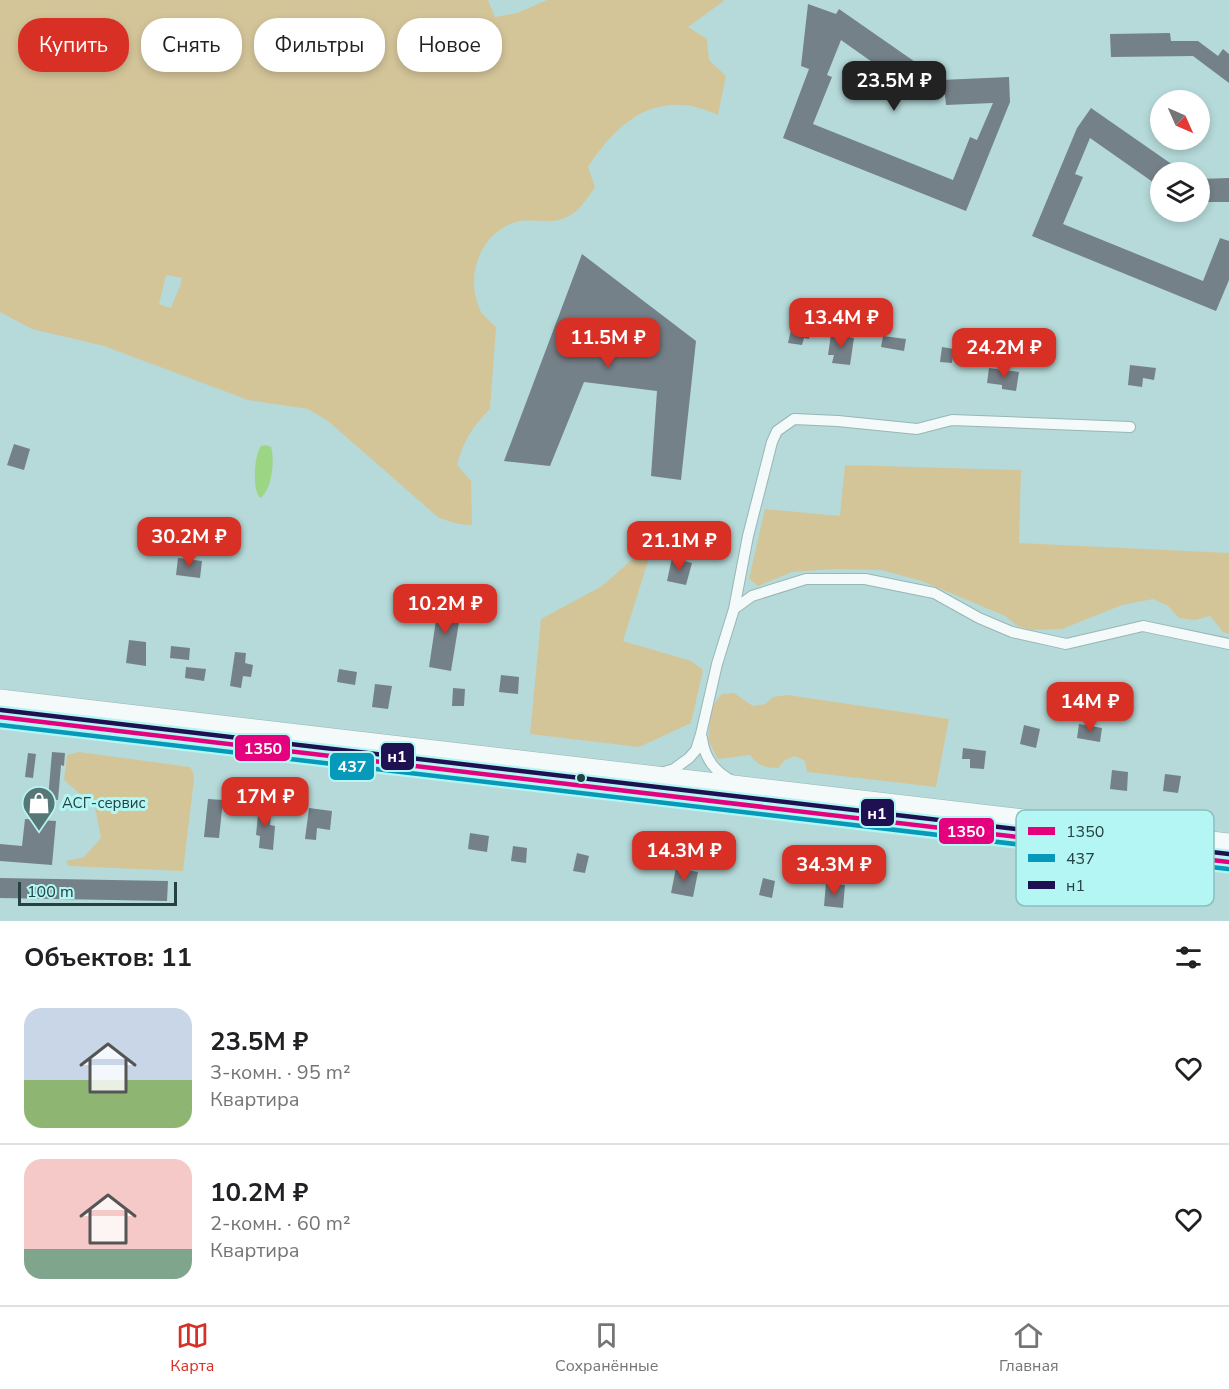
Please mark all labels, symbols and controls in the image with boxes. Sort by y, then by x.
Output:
chip: Купить [18,18,129,72]
chip: Снять [141,18,242,72]
chip: Фильтры [254,18,385,72]
chip: Новое [397,18,502,72]
pin: 23.5M ₽ [839,61,949,112]
text: 23.5M ₽ [856,67,932,94]
north arrow [1150,90,1210,150]
map controls [1150,90,1210,222]
button: layers [1150,162,1210,222]
pin: 13.4M ₽ [786,298,896,349]
text: 13.4M ₽ [803,304,879,331]
pin: 11.5M ₽ [553,318,663,369]
text: 11.5M ₽ [570,324,646,351]
pin: 24.2M ₽ [949,328,1059,379]
text: 24.2M ₽ [966,334,1042,361]
pin: 30.2M ₽ [134,517,244,568]
pin: 21.1M ₽ [624,521,734,572]
text: 30.2M ₽ [151,523,227,550]
text: 21.1M ₽ [641,527,717,554]
pin: 10.2M ₽ [390,584,500,635]
text: 10.2M ₽ [407,590,483,617]
pin: 14M ₽ [1048,682,1132,733]
text: 14M ₽ [1061,688,1119,715]
line badge: 1350 [234,734,291,762]
text: 1350 [244,738,282,760]
line badge: н1 [380,742,415,771]
text: н1 [387,746,407,768]
line badge: 437 [329,752,375,781]
text: 437 [338,756,366,778]
unlabelled marker [575,772,587,784]
pin: 17M ₽ [223,777,307,828]
text: 17M ₽ [236,783,294,810]
shop icon: АСГ-сервис [21,785,57,832]
place label: АСГ-сервис [62,793,146,813]
line badge: н1 [860,798,895,827]
text: н1 [867,803,887,825]
legend [1016,810,1214,906]
line badge: 1350 [938,817,995,845]
text: 1350 [947,821,985,843]
text: 1350 [1066,821,1104,843]
pin: 14.3M ₽ [629,831,739,882]
text: 14.3M ₽ [646,837,722,864]
pin: 34.3M ₽ [779,845,889,896]
text: 437 [1066,848,1095,870]
text: 34.3M ₽ [796,851,872,878]
text: н1 [1066,875,1085,897]
scale bar [18,879,177,906]
text: 100 m [27,881,74,903]
text: Объектов: 11 [24,940,192,975]
icon: filters [1172,941,1205,974]
text: 23.5M ₽ [210,1024,308,1059]
icon: home [72,1032,144,1104]
icon: heart [1172,1052,1205,1085]
text: 3-комн. · 95 m² [210,1059,351,1086]
text: Квартира [210,1086,300,1113]
text: 10.2M ₽ [210,1175,308,1210]
icon: home [72,1183,144,1255]
icon: heart [1172,1203,1205,1236]
text: 2-комн. · 60 m² [210,1210,351,1237]
text: Квартира [210,1237,300,1264]
tab: Карта [170,1319,214,1377]
tab: Сохранённые [555,1319,658,1377]
tab: Главная [999,1319,1059,1377]

